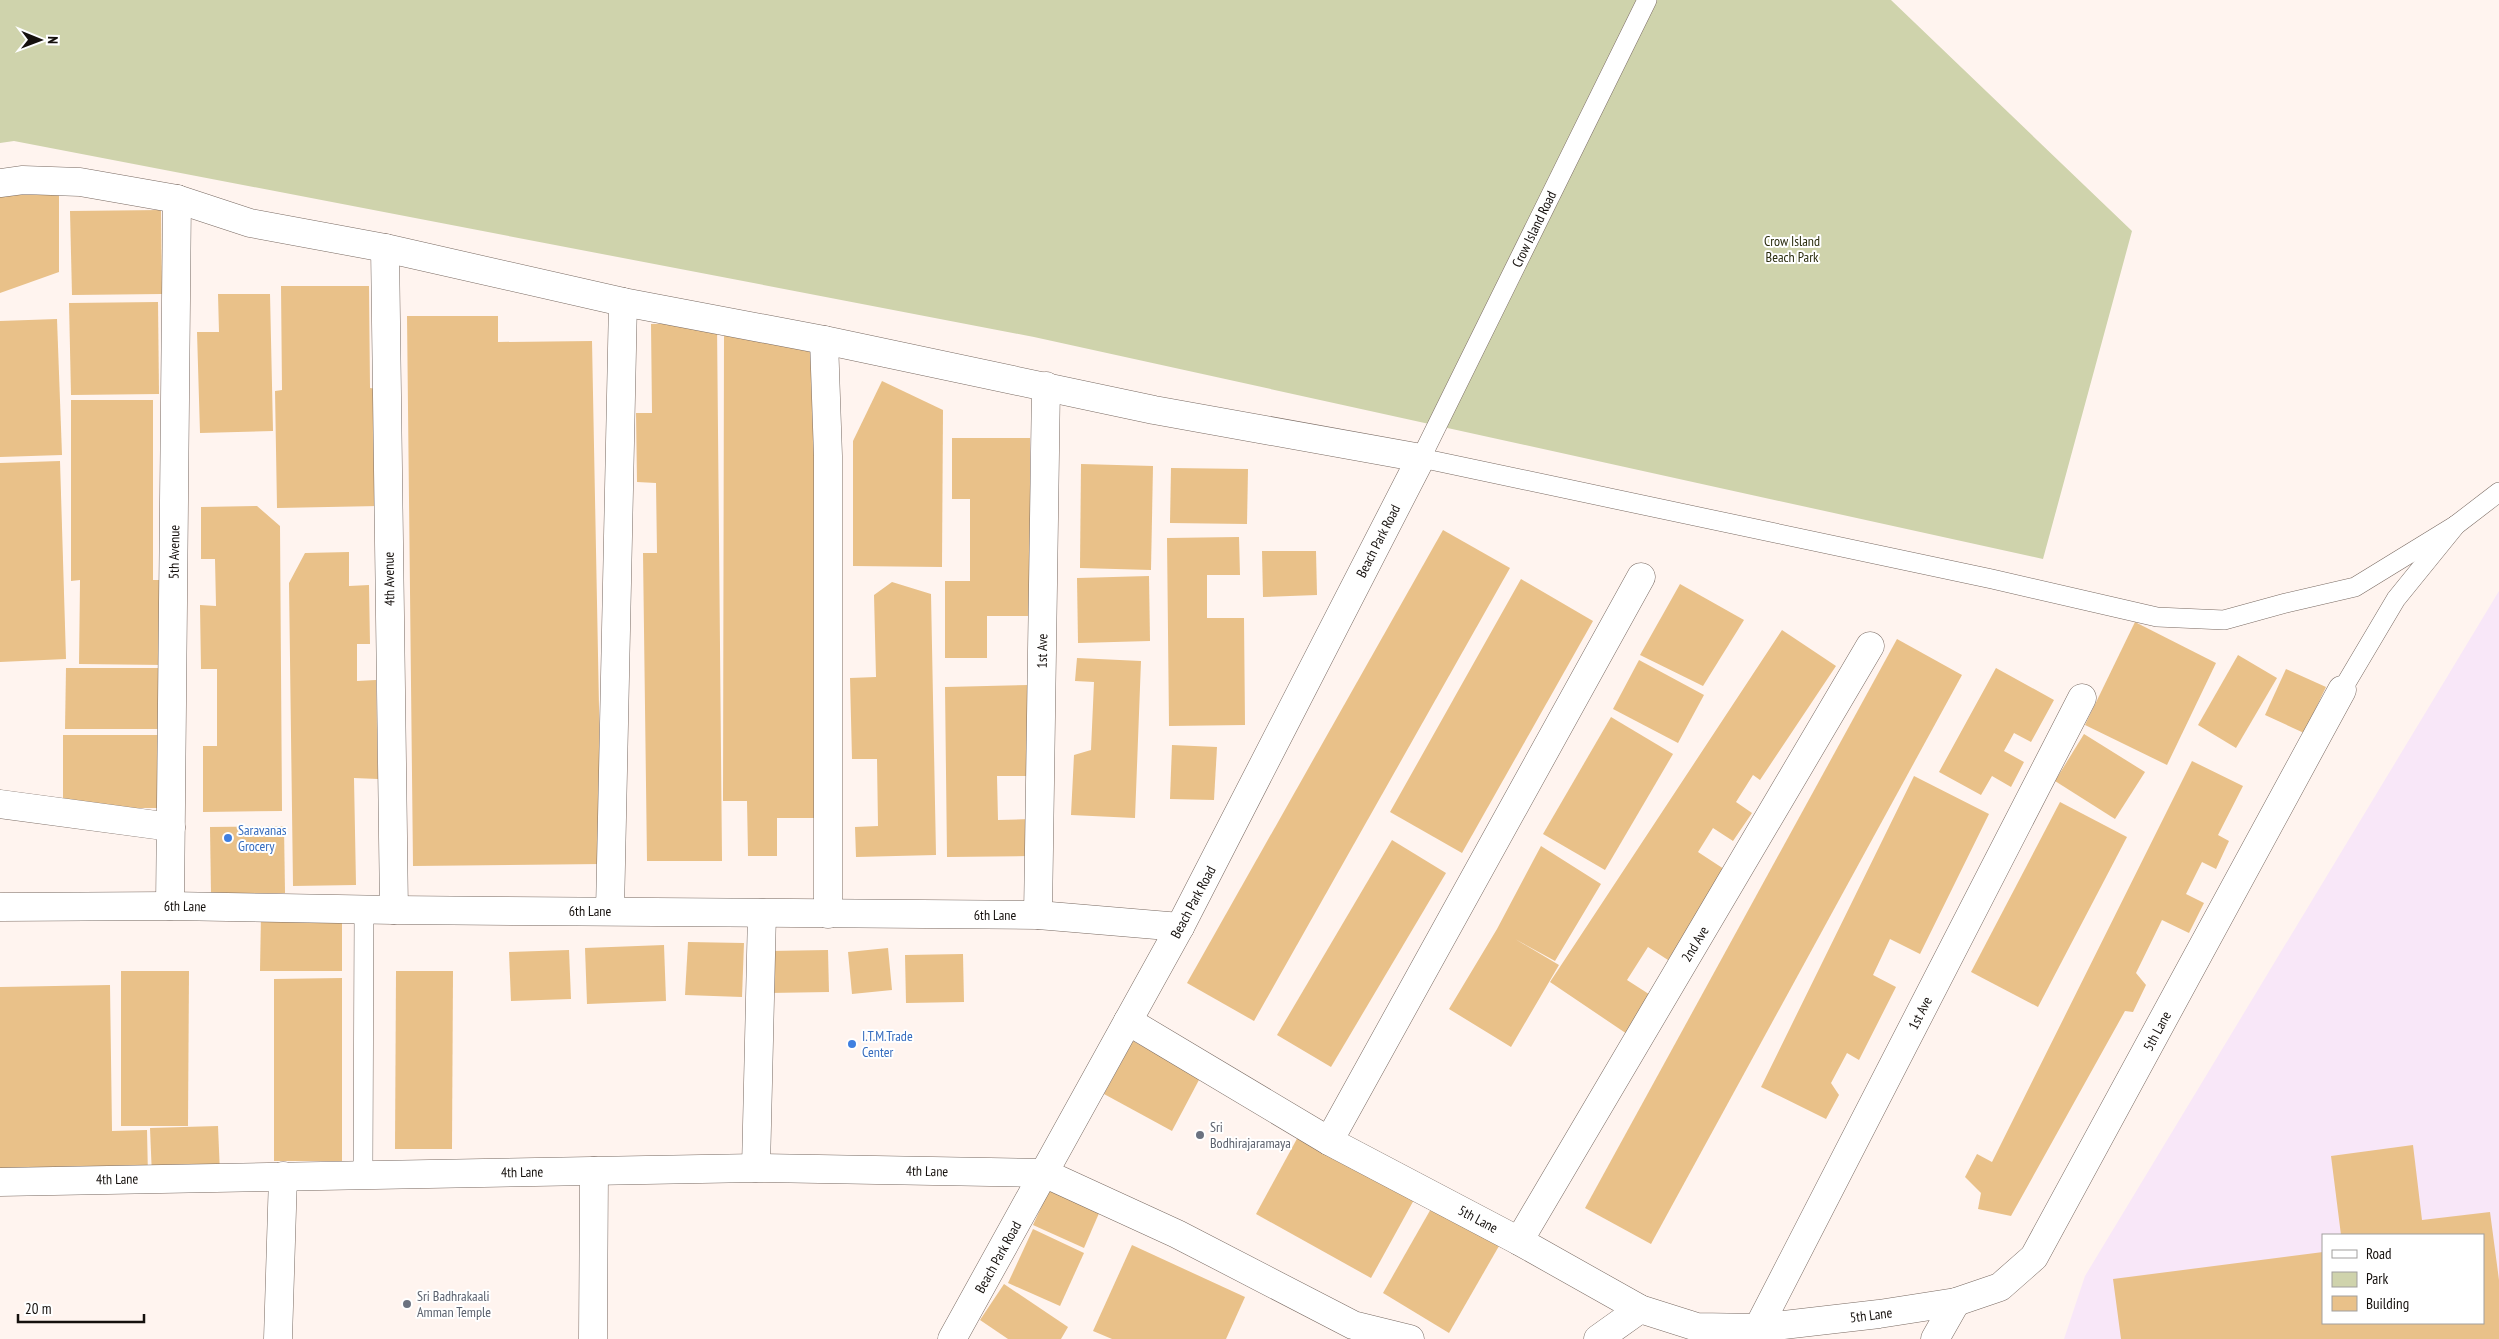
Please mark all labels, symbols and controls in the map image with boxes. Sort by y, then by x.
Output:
north arrow [15,15,65,65]
text: N [44,36,62,44]
street label: Crow Island Road [1508,188,1560,270]
park label: Crow Island Beach Park [1764,232,1820,266]
street label: Beach Park Road [1352,502,1404,580]
street label: 5th Avenue [165,524,183,579]
street label: 4th Avenue [380,551,398,606]
street label: 1st Ave [1033,633,1051,669]
place label: Saravanas Grocery [238,821,287,855]
marker: Saravanas Grocery [222,832,234,844]
street label: Beach Park Road [1166,863,1220,941]
street label: 6th Lane [164,897,207,915]
street label: 6th Lane [569,902,611,920]
street label: 6th Lane [974,906,1016,924]
street label: 2nd Ave [1677,923,1713,965]
street label: 1st Ave [1904,993,1936,1033]
street label: 5th Lane [2139,1008,2175,1054]
place label: I.T.M.Trade Center [862,1027,913,1061]
marker: I.T.M.Trade Center [846,1038,858,1050]
place label: Sri Bodhirajaramaya [1210,1118,1291,1152]
marker: Sri Bodhirajaramaya [1194,1129,1206,1141]
street label: 4th Lane [906,1162,949,1180]
street label: 4th Lane [501,1163,544,1181]
street label: 4th Lane [96,1170,139,1188]
street label: 5th Lane [1455,1201,1501,1237]
street label: Beach Park Road [971,1218,1025,1296]
legend [2322,1234,2484,1324]
text: Road [2366,1244,2392,1263]
text: Park [2366,1269,2388,1288]
place label: Sri Badhrakaali Amman Temple [417,1287,491,1321]
scale bar [18,1292,144,1324]
text: Building [2366,1294,2409,1313]
marker: Sri Badhrakaali Amman Temple [401,1298,413,1310]
text: 20 m [25,1299,51,1318]
street label: 5th Lane [1849,1303,1893,1327]

